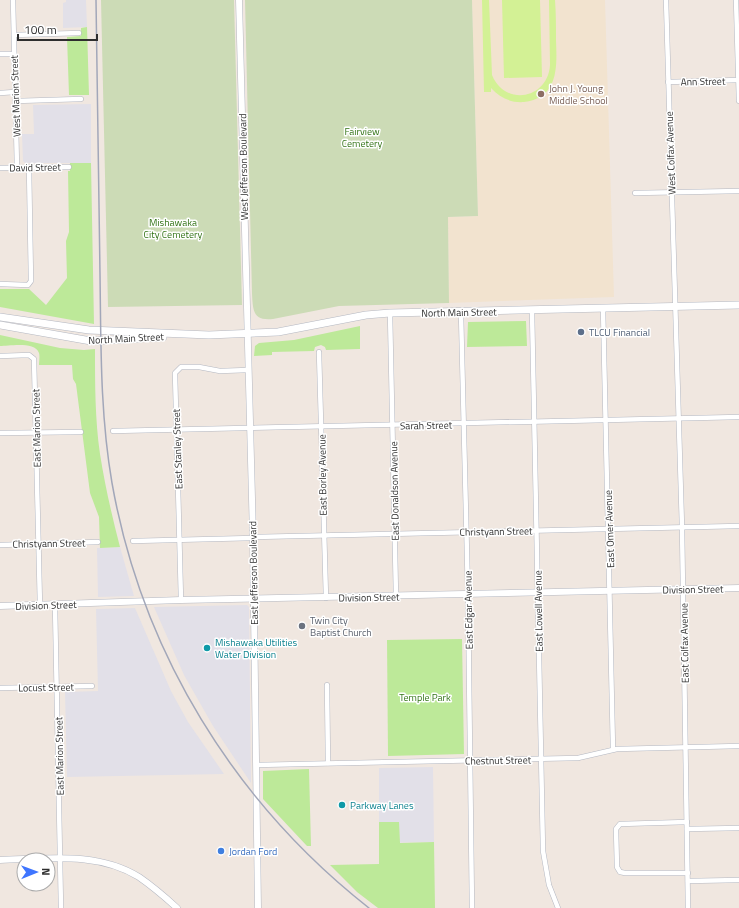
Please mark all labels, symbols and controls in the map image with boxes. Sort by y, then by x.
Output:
scale bar [18,16,97,42]
text: 100 m [24,20,57,39]
street label: West Marion Street [7,54,24,137]
street label: Ann Street [681,74,726,89]
place label: John J. Young Middle School [549,81,608,108]
marker: John J. Young Middle School [536,89,546,99]
street label: West Colfax Avenue [662,111,679,195]
street label: West Jefferson Boulevard [235,113,252,221]
park label: Fairview Cemetery [342,124,382,151]
street label: David Street [9,160,61,175]
park label: Mishawaka City Cemetery [144,215,203,242]
street label: North Main Street [421,304,497,321]
place label: TLCU Financial [589,325,650,340]
marker: TLCU Financial [576,327,586,337]
street label: North Main Street [88,329,165,348]
street label: East Marion Street [28,388,45,467]
street label: East Stanley Street [169,408,186,489]
street label: Sarah Street [400,418,453,433]
street label: East Borley Avenue [314,434,331,516]
street label: East Donaldson Avenue [386,441,403,541]
street label: East Omer Avenue [601,490,618,568]
street label: East Jefferson Boulevard [245,521,262,625]
street label: Christyann Street [459,523,533,540]
street label: Christyann Street [12,535,86,552]
street label: East Edgar Avenue [460,570,477,649]
street label: East Lowell Avenue [530,570,547,652]
street label: Division Street [662,581,724,598]
street label: Division Street [338,589,400,606]
street label: Division Street [15,597,77,614]
street label: East Colfax Avenue [676,603,693,683]
place label: Twin City Baptist Church [310,613,372,640]
marker: Twin City Baptist Church [297,621,307,631]
place label: Mishawaka Utilities Water Division [215,635,298,662]
marker: Mishawaka Utilities Water Division [202,643,212,653]
street label: Locust Street [18,680,75,695]
park label: Temple Park [399,690,451,705]
street label: East Marion Street [51,716,68,795]
street label: Chestnut Street [465,752,532,769]
place label: Parkway Lanes [350,798,414,813]
marker: Parkway Lanes [337,800,347,810]
place label: Jordan Ford [229,844,277,859]
marker: Jordan Ford [216,846,226,856]
north arrow [16,852,56,892]
text: N [38,868,54,876]

